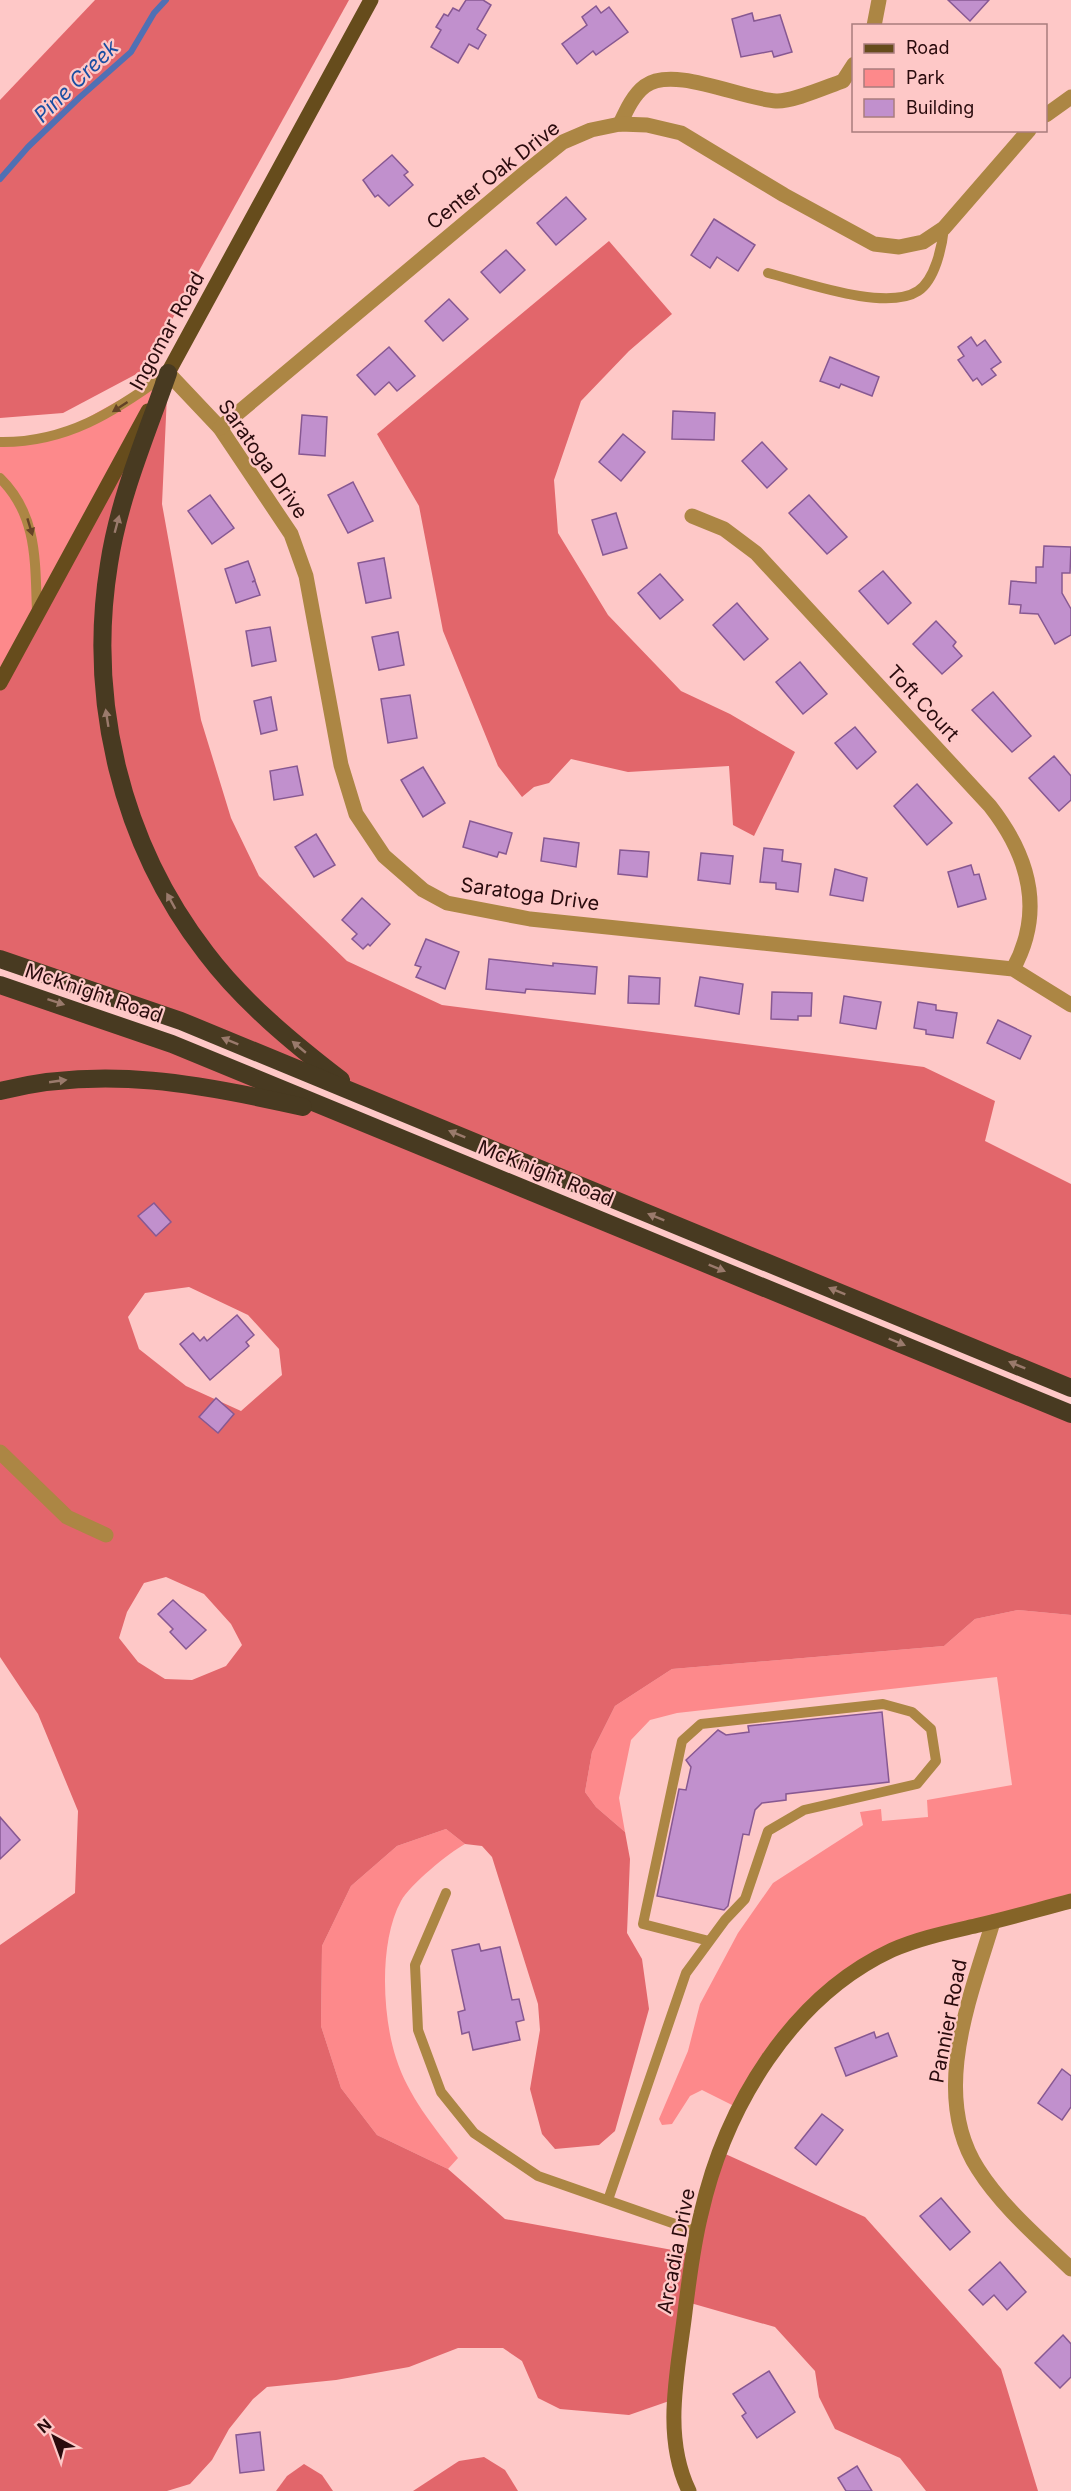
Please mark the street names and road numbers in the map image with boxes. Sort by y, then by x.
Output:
street label: Center Oak Drive [422,116,564,234]
street label: Ingomar Road [125,268,209,394]
street label: Saratoga Drive [213,395,313,523]
street label: Toft Court [882,660,964,746]
street label: Saratoga Drive [459,872,601,916]
street label: McKnight Road [22,958,166,1028]
street label: McKnight Road [475,1135,617,1211]
street label: Pannier Road [924,1957,972,2085]
street label: Arcadia Drive [652,2186,700,2316]

